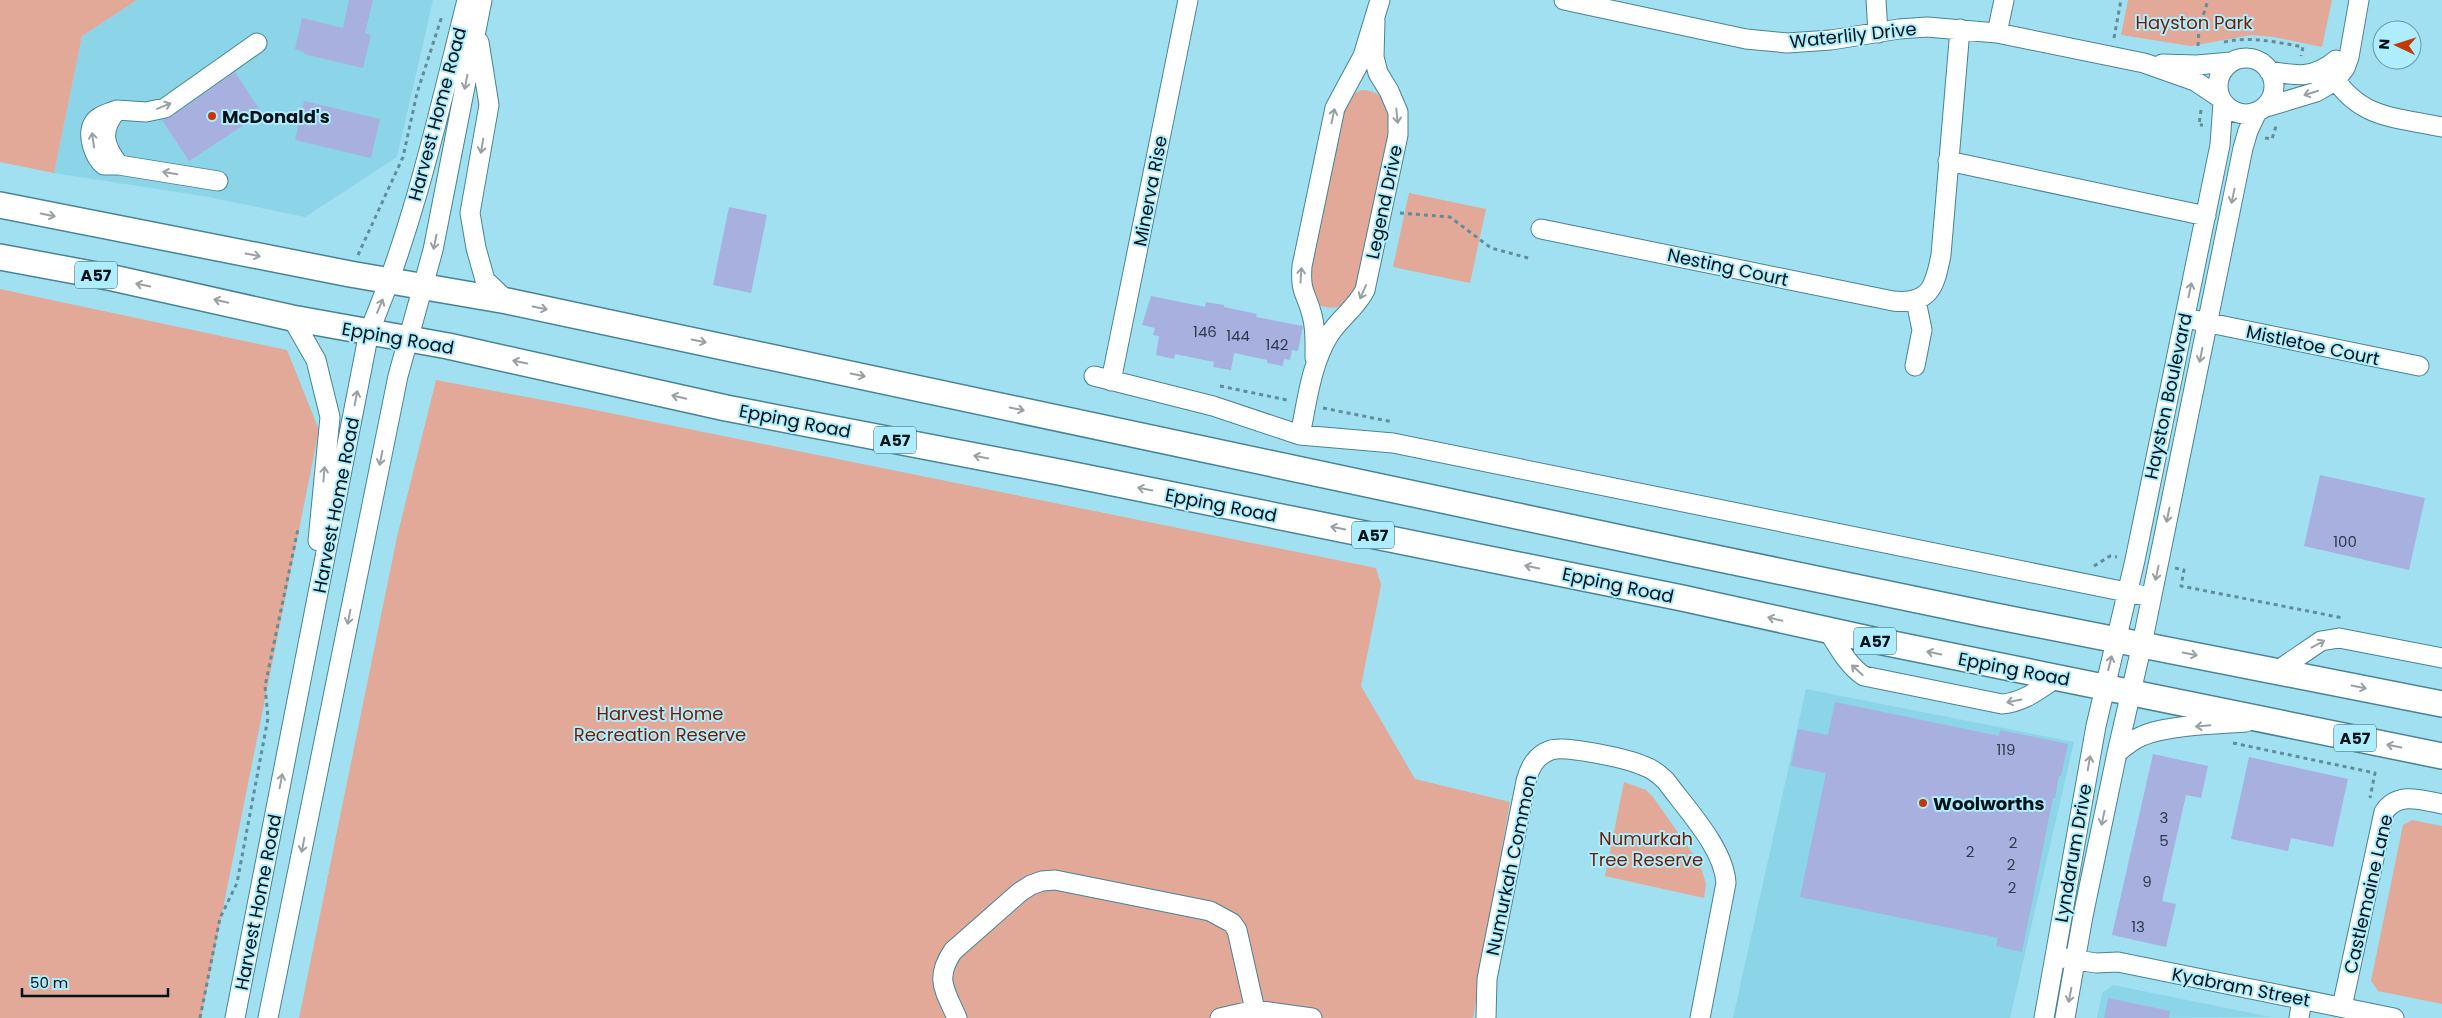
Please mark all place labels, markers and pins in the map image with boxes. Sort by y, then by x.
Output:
place label: McDonald's [222,104,330,129]
marker: McDonald's [206,110,218,122]
place label: Woolworths [1933,791,2044,816]
marker: Woolworths [1917,797,1929,809]

